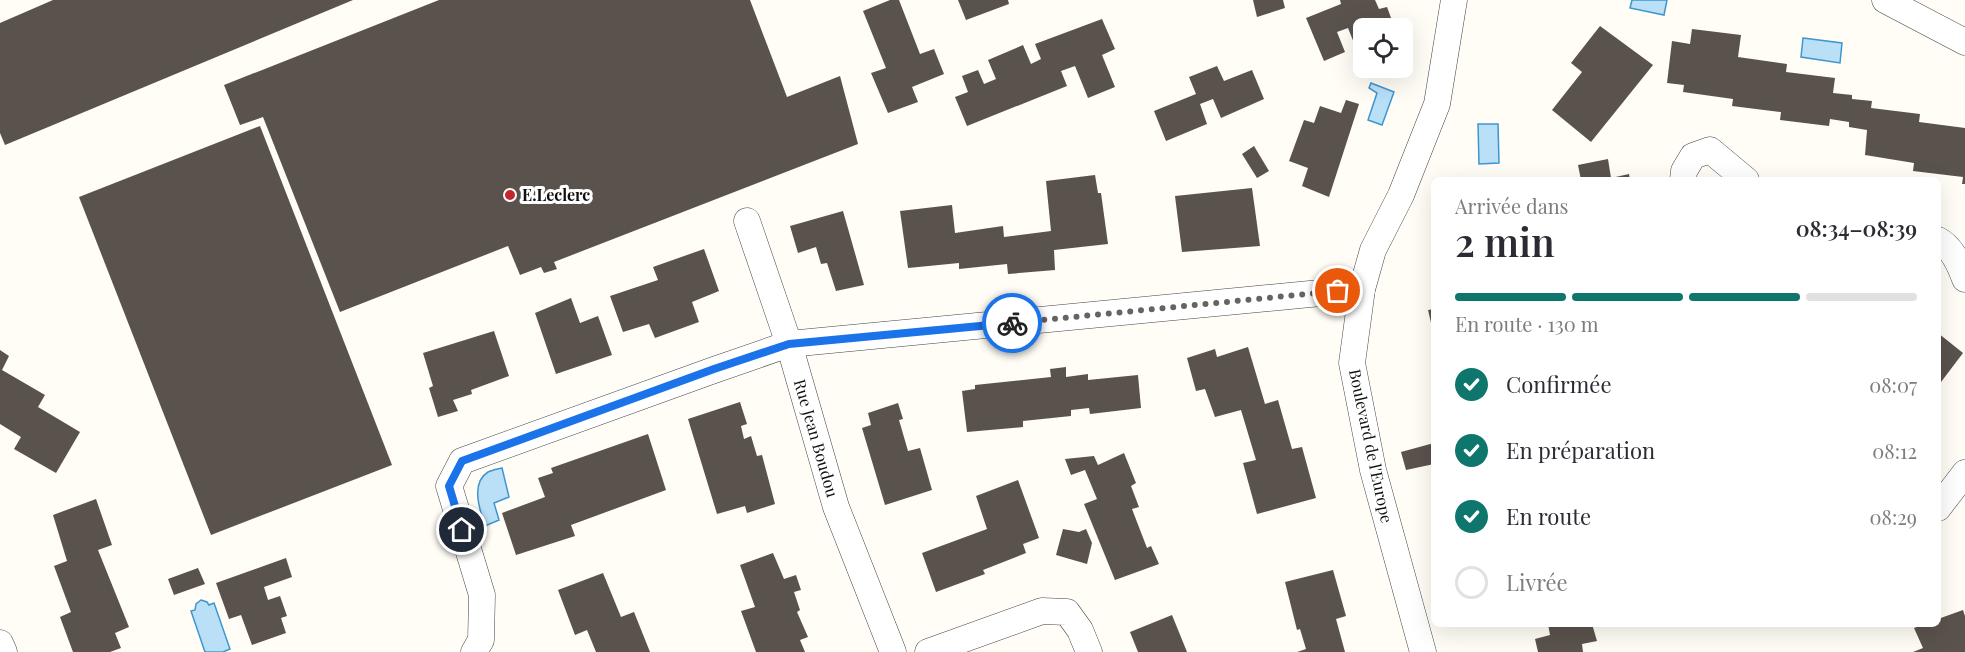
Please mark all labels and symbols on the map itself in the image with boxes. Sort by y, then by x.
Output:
place label: E.Leclerc [522,184,590,205]
marker: E.Leclerc [503,188,517,202]
pin [1312,265,1363,316]
courier [982,293,1042,353]
street label: Boulevard de l'Europe [1345,367,1398,525]
street label: Rue Jean Boudou [790,377,844,499]
pin [436,504,487,555]

